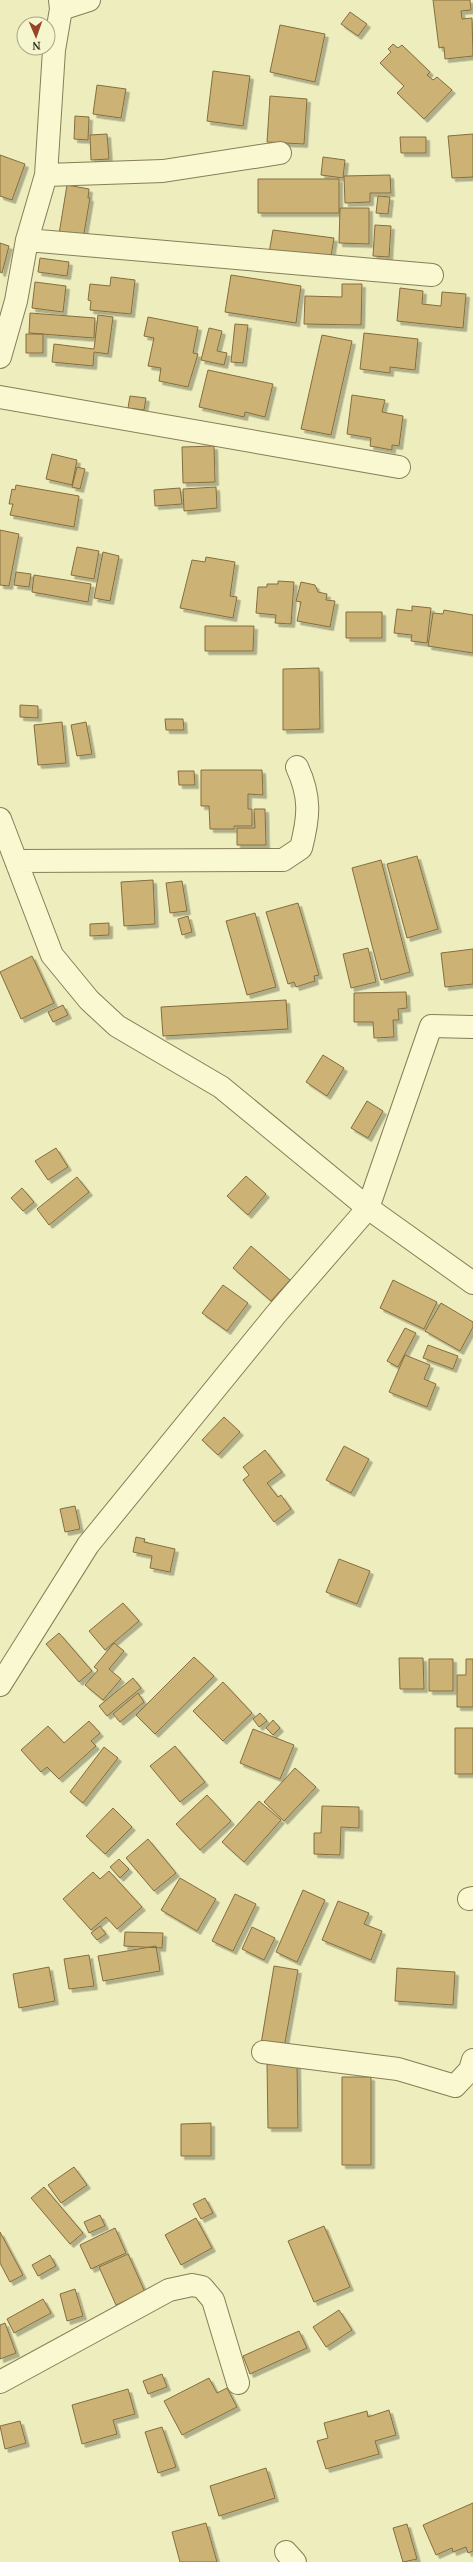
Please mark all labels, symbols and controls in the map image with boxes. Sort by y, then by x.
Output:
north arrow [16,16,56,56]
text: N [31,39,41,53]

